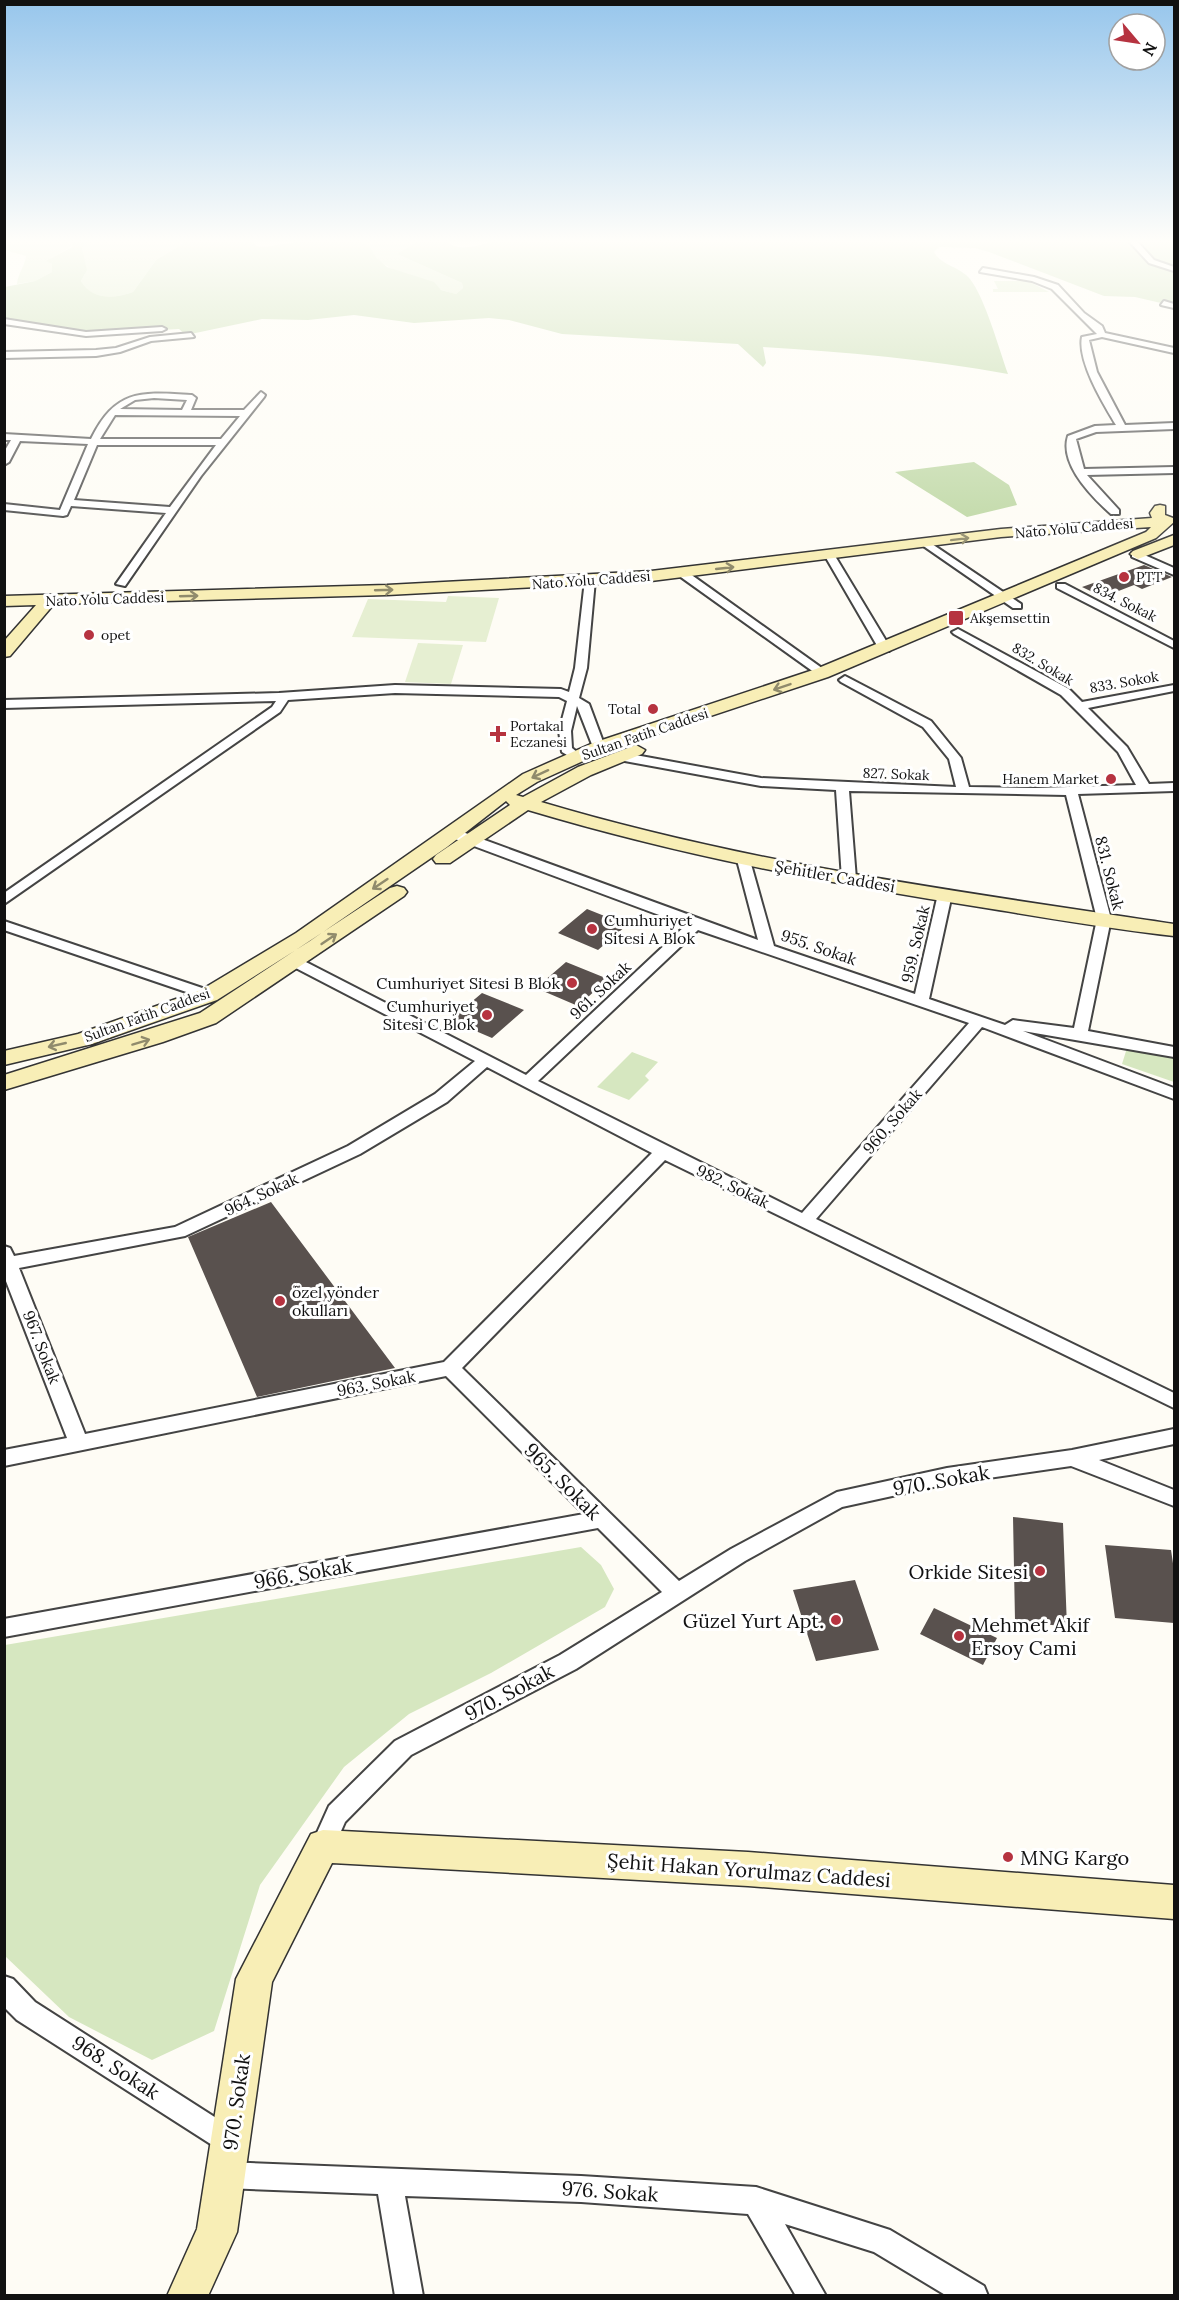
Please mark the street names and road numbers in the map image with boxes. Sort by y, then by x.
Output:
street label: Nato Yolu Caddesi [1014,514,1134,542]
street label: Nato Yolu Caddesi [531,567,651,593]
street label: 834. Sokak [1090,578,1160,626]
street label: Nato Yolu Caddesi [45,588,165,610]
street label: 832. Sokak [1009,639,1077,690]
street label: 833. Sokok [1088,667,1160,697]
street label: Sultan Fatih Caddesi [580,704,711,764]
street label: 827. Sokak [862,764,930,784]
street label: 831. Sokak [1091,834,1129,913]
street label: Şehitler Caddesi [773,856,897,896]
street label: 959. Sokak [896,903,934,985]
street label: 955. Sokak [779,925,860,969]
street label: 961. Sokak [565,956,635,1023]
street label: Sultan Fatih Caddesi [82,984,212,1046]
street label: 960. Sokak [858,1084,926,1158]
street label: 982. Sokak [693,1160,773,1212]
street label: 964. Sokak [221,1168,301,1220]
street label: 967. Sokak [19,1307,65,1387]
street label: 963. Sokak [335,1366,417,1400]
street label: 965. Sokak [519,1437,607,1525]
street label: 970. Sokak [891,1459,991,1501]
street label: 966. Sokak [252,1552,355,1594]
street label: 970. Sokak [460,1658,558,1726]
street label: Şehit Hakan Yorulmaz Caddesi [606,1848,892,1892]
street label: 968. Sokak [68,2029,165,2105]
street label: 970. Sokak [217,2052,255,2152]
street label: 976. Sokak [561,2175,659,2207]

